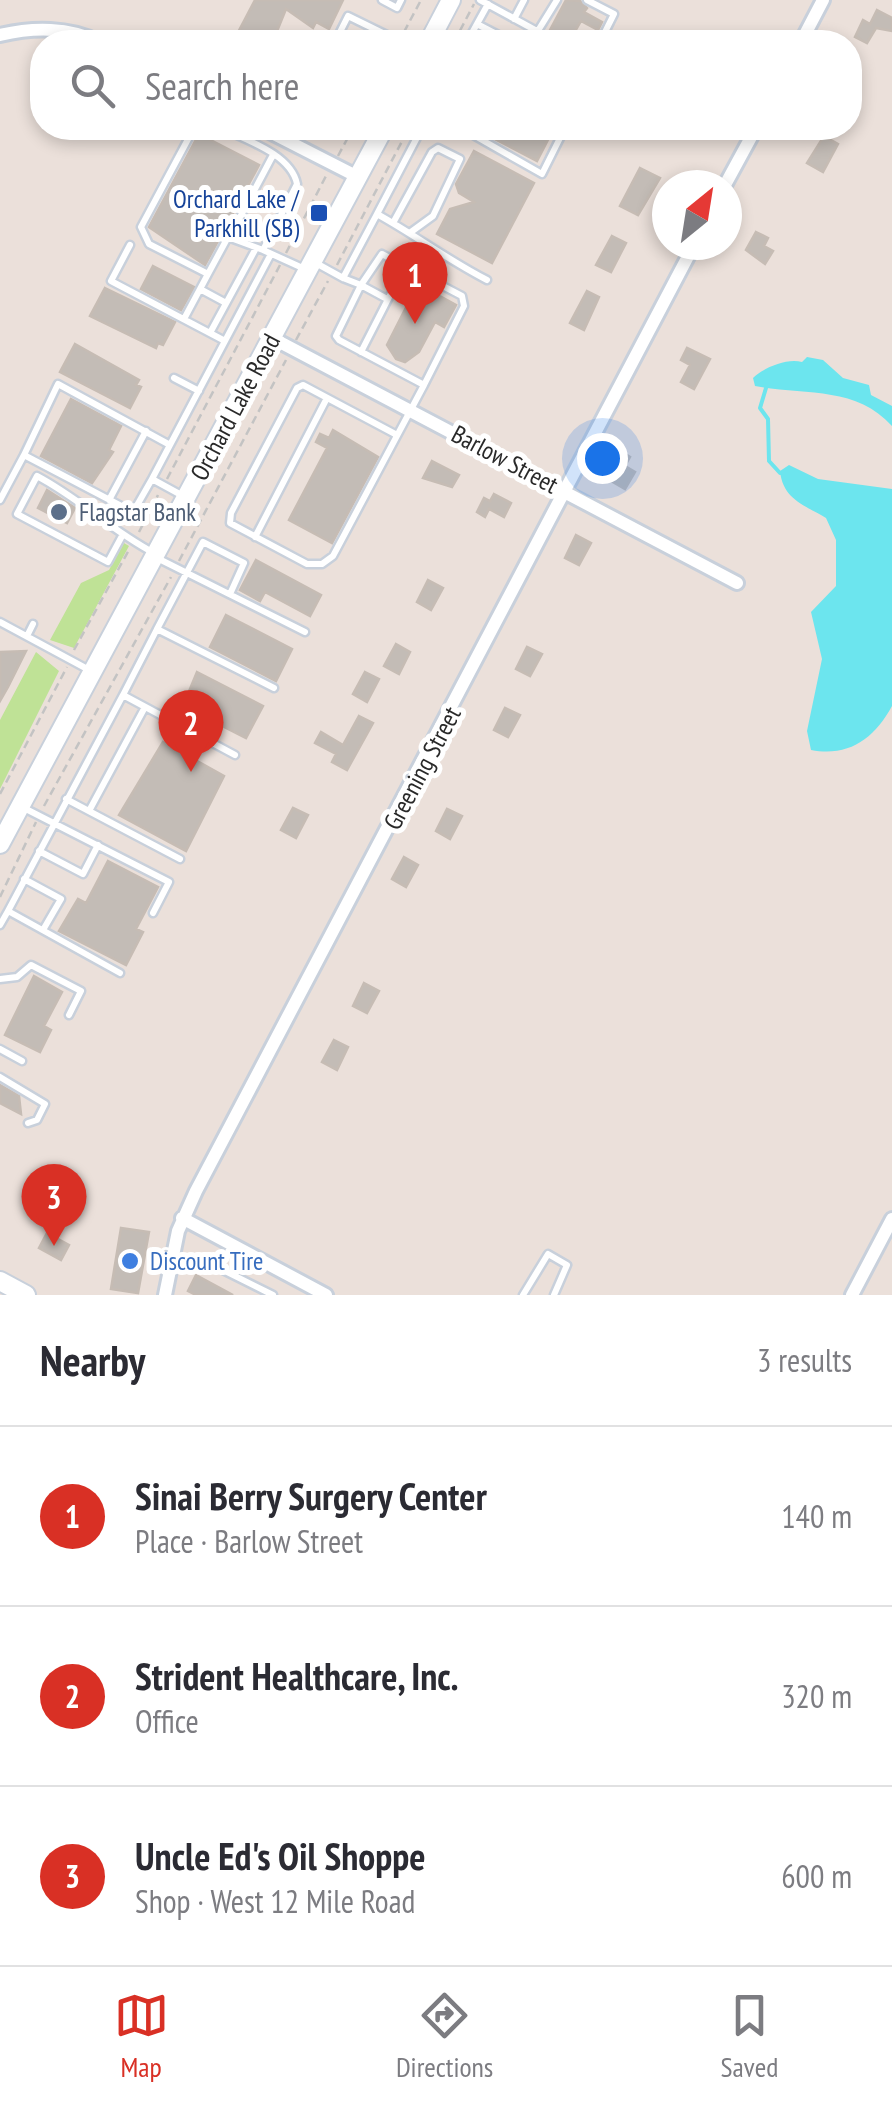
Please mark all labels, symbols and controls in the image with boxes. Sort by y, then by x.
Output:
search box [30,30,862,140]
icon: search [65,58,120,113]
text: Search here [145,61,299,110]
north arrow [652,170,742,260]
place label: Orchard Lake / Parkhill (SB) [173,183,301,244]
marker: Orchard Lake / Parkhill (SB) [308,202,330,224]
pin: 1 [382,242,448,324]
street label: Orchard Lake Road [183,328,287,486]
street label: Barlow Street [446,418,564,500]
your location [577,433,628,484]
place label: Flagstar Bank [79,496,196,528]
marker: Flagstar Bank [48,501,70,523]
pin: 2 [158,690,224,772]
street label: Greening Street [376,701,468,835]
pin: 3 [22,1164,86,1246]
place label: Discount Tire [150,1245,263,1277]
marker: Discount Tire [119,1250,141,1272]
text: Nearby [40,1333,145,1388]
text: 3 results [757,1339,852,1381]
text: Sinai Berry Surgery Center [135,1471,487,1520]
text: 1 [65,1495,80,1537]
text: 140 m [781,1495,852,1537]
text: Place · Barlow Street [135,1520,363,1562]
text: Strident Healthcare, Inc. [135,1651,459,1700]
text: 2 [65,1675,80,1717]
text: 320 m [781,1675,852,1717]
text: Office [135,1700,199,1742]
text: Uncle Ed's Oil Shoppe [135,1831,425,1880]
text: 3 [65,1855,80,1897]
text: 600 m [781,1855,852,1897]
text: Shop · West 12 Mile Road [135,1880,415,1922]
tab: Map [114,1988,169,2085]
tab: Directions [396,1988,493,2085]
tab: Saved [721,1988,778,2085]

